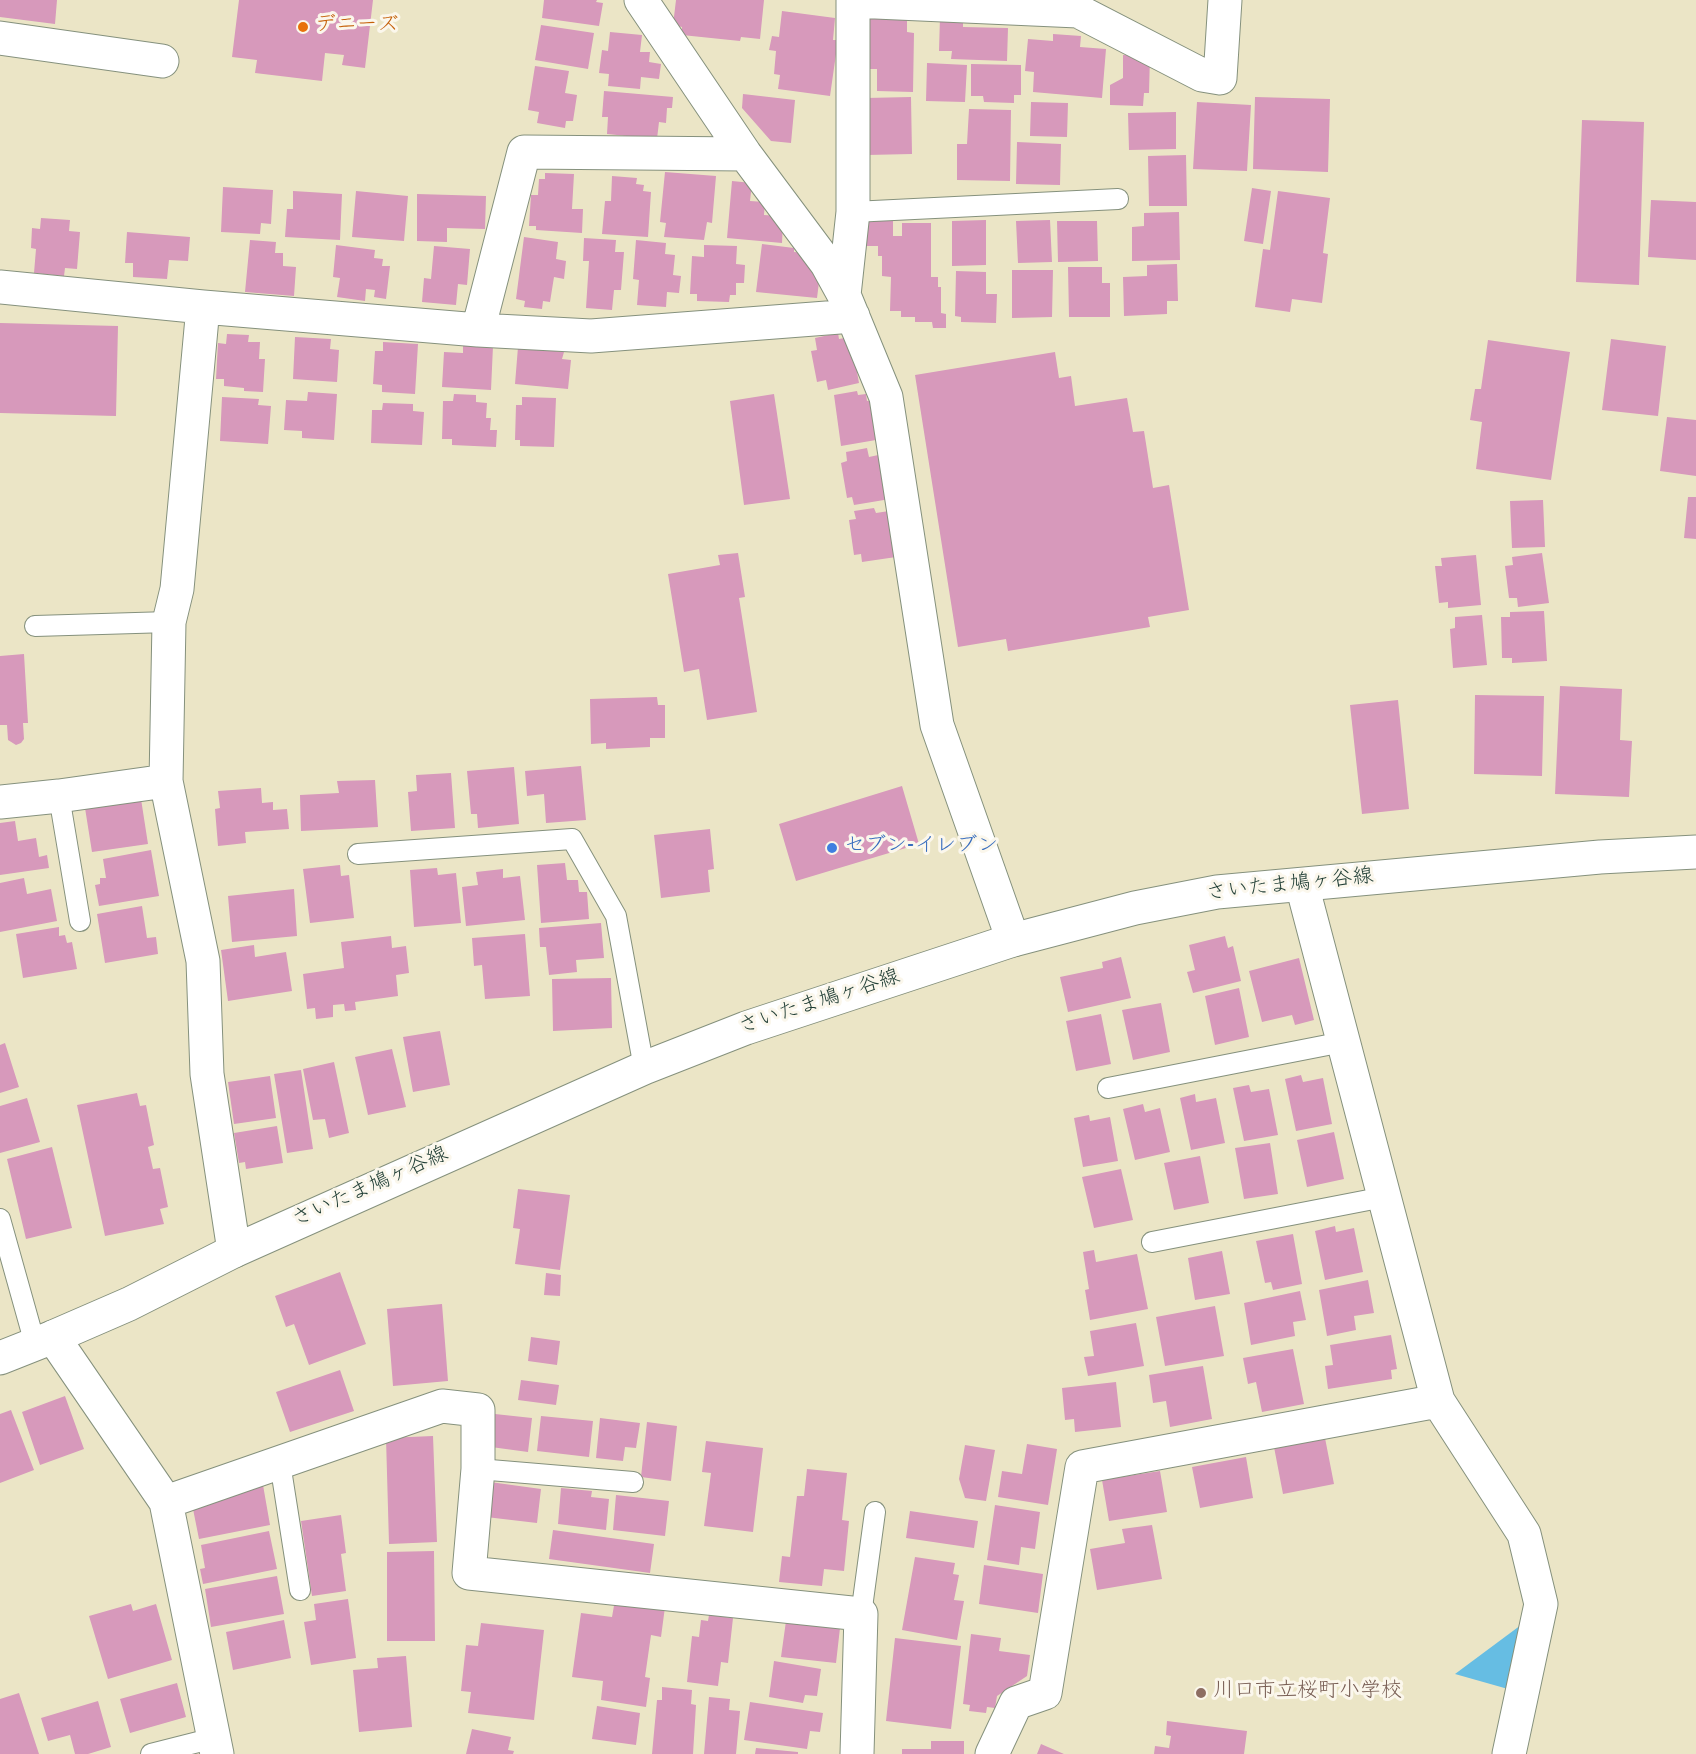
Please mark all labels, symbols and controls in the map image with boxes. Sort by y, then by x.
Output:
place label: デニーズ [315,14,399,40]
marker: デニーズ [296,20,310,34]
place label: セブン-イレブン [844,835,998,861]
marker: セブン-イレブン [825,841,839,855]
street label: さいたま鳩ヶ谷線 [1205,866,1375,908]
street label: さいたま鳩ヶ谷線 [736,966,904,1042]
street label: さいたま鳩ヶ谷線 [289,1143,453,1235]
place label: 川口市立桜町小学校 [1213,1680,1402,1706]
marker: 川口市立桜町小学校 [1194,1686,1208,1700]

